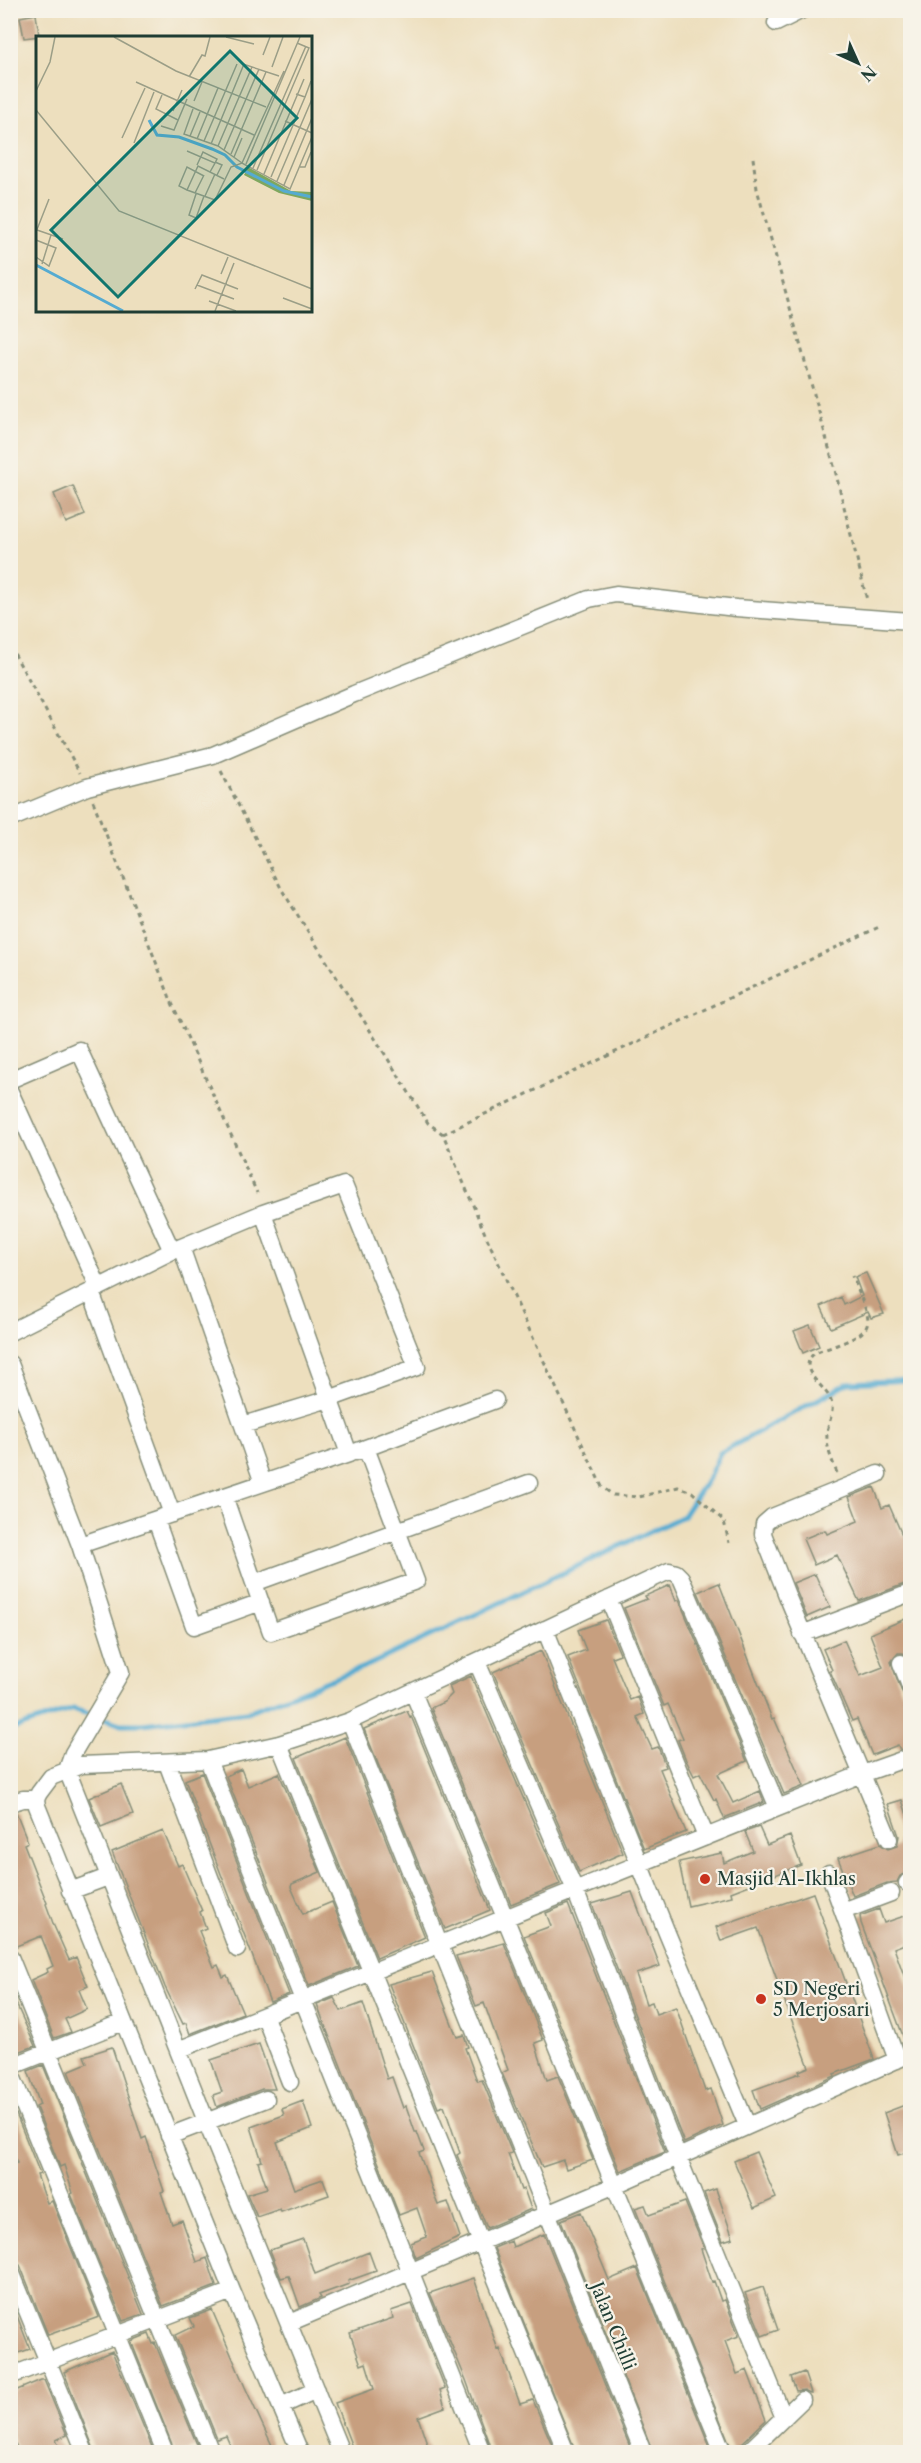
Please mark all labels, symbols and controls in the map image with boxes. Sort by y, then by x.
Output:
north arrow [828,33,888,93]
inset map [36,36,312,312]
text: N [857,62,881,86]
place label: Masjid Al-Ikhlas [717,1868,856,1890]
marker: Masjid Al-Ikhlas [698,1872,712,1886]
place label: SD Negeri 5 Merjosari [773,1978,870,2021]
marker: SD Negeri 5 Merjosari [754,1992,768,2006]
street label: Jalan Chilli [584,2276,641,2374]

